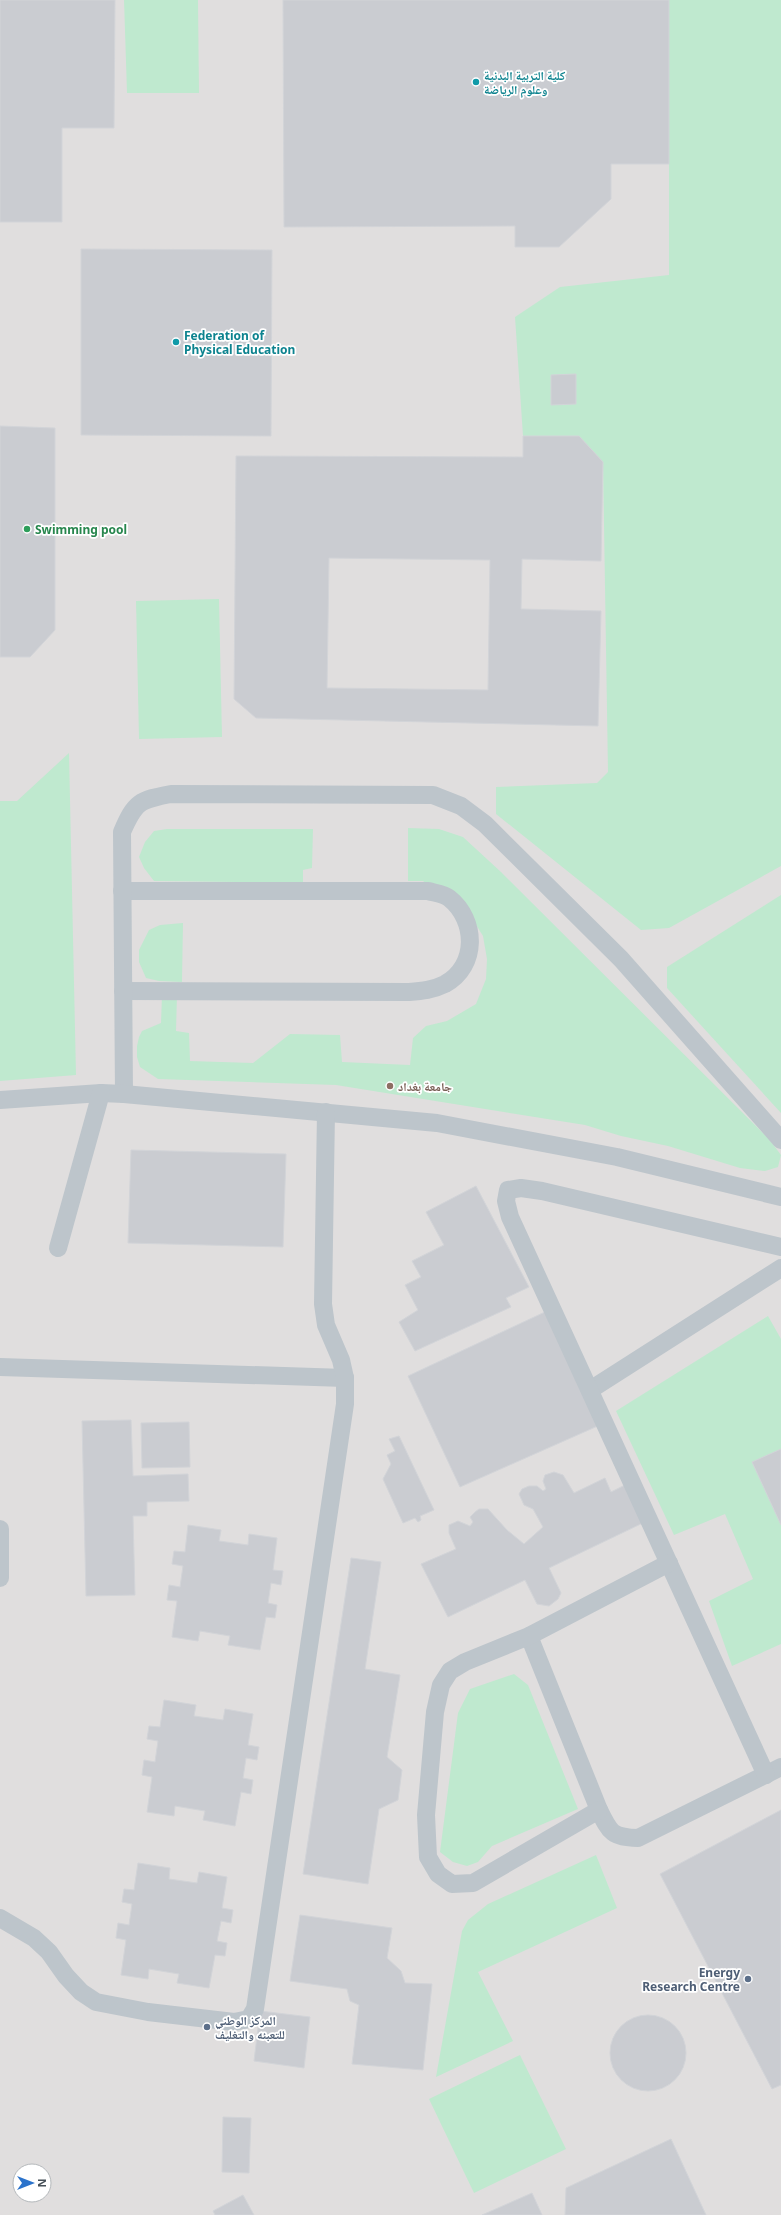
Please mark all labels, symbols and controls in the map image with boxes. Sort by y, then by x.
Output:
place label: كلية التربية البدنية وعلوم الرياضة [484,67,566,98]
marker: كلية التربية البدنية وعلوم الرياضة [471,77,481,87]
place label: Federation of Physical Education [184,327,295,358]
marker: Federation of Physical Education [171,337,181,347]
place label: Swimming pool [35,521,127,538]
marker: Swimming pool [22,524,32,534]
place label: جامعة بغداد [398,1078,452,1095]
marker: جامعة بغداد [385,1081,395,1091]
place label: Energy Research Centre [642,1964,740,1995]
marker: Energy Research Centre [743,1974,753,1984]
place label: المركز الوطني للتعبئه والتغليف [215,2012,285,2043]
marker: المركز الوطني للتعبئه والتغليف [202,2022,212,2032]
north arrow [12,2163,52,2203]
text: N [35,2179,50,2187]

